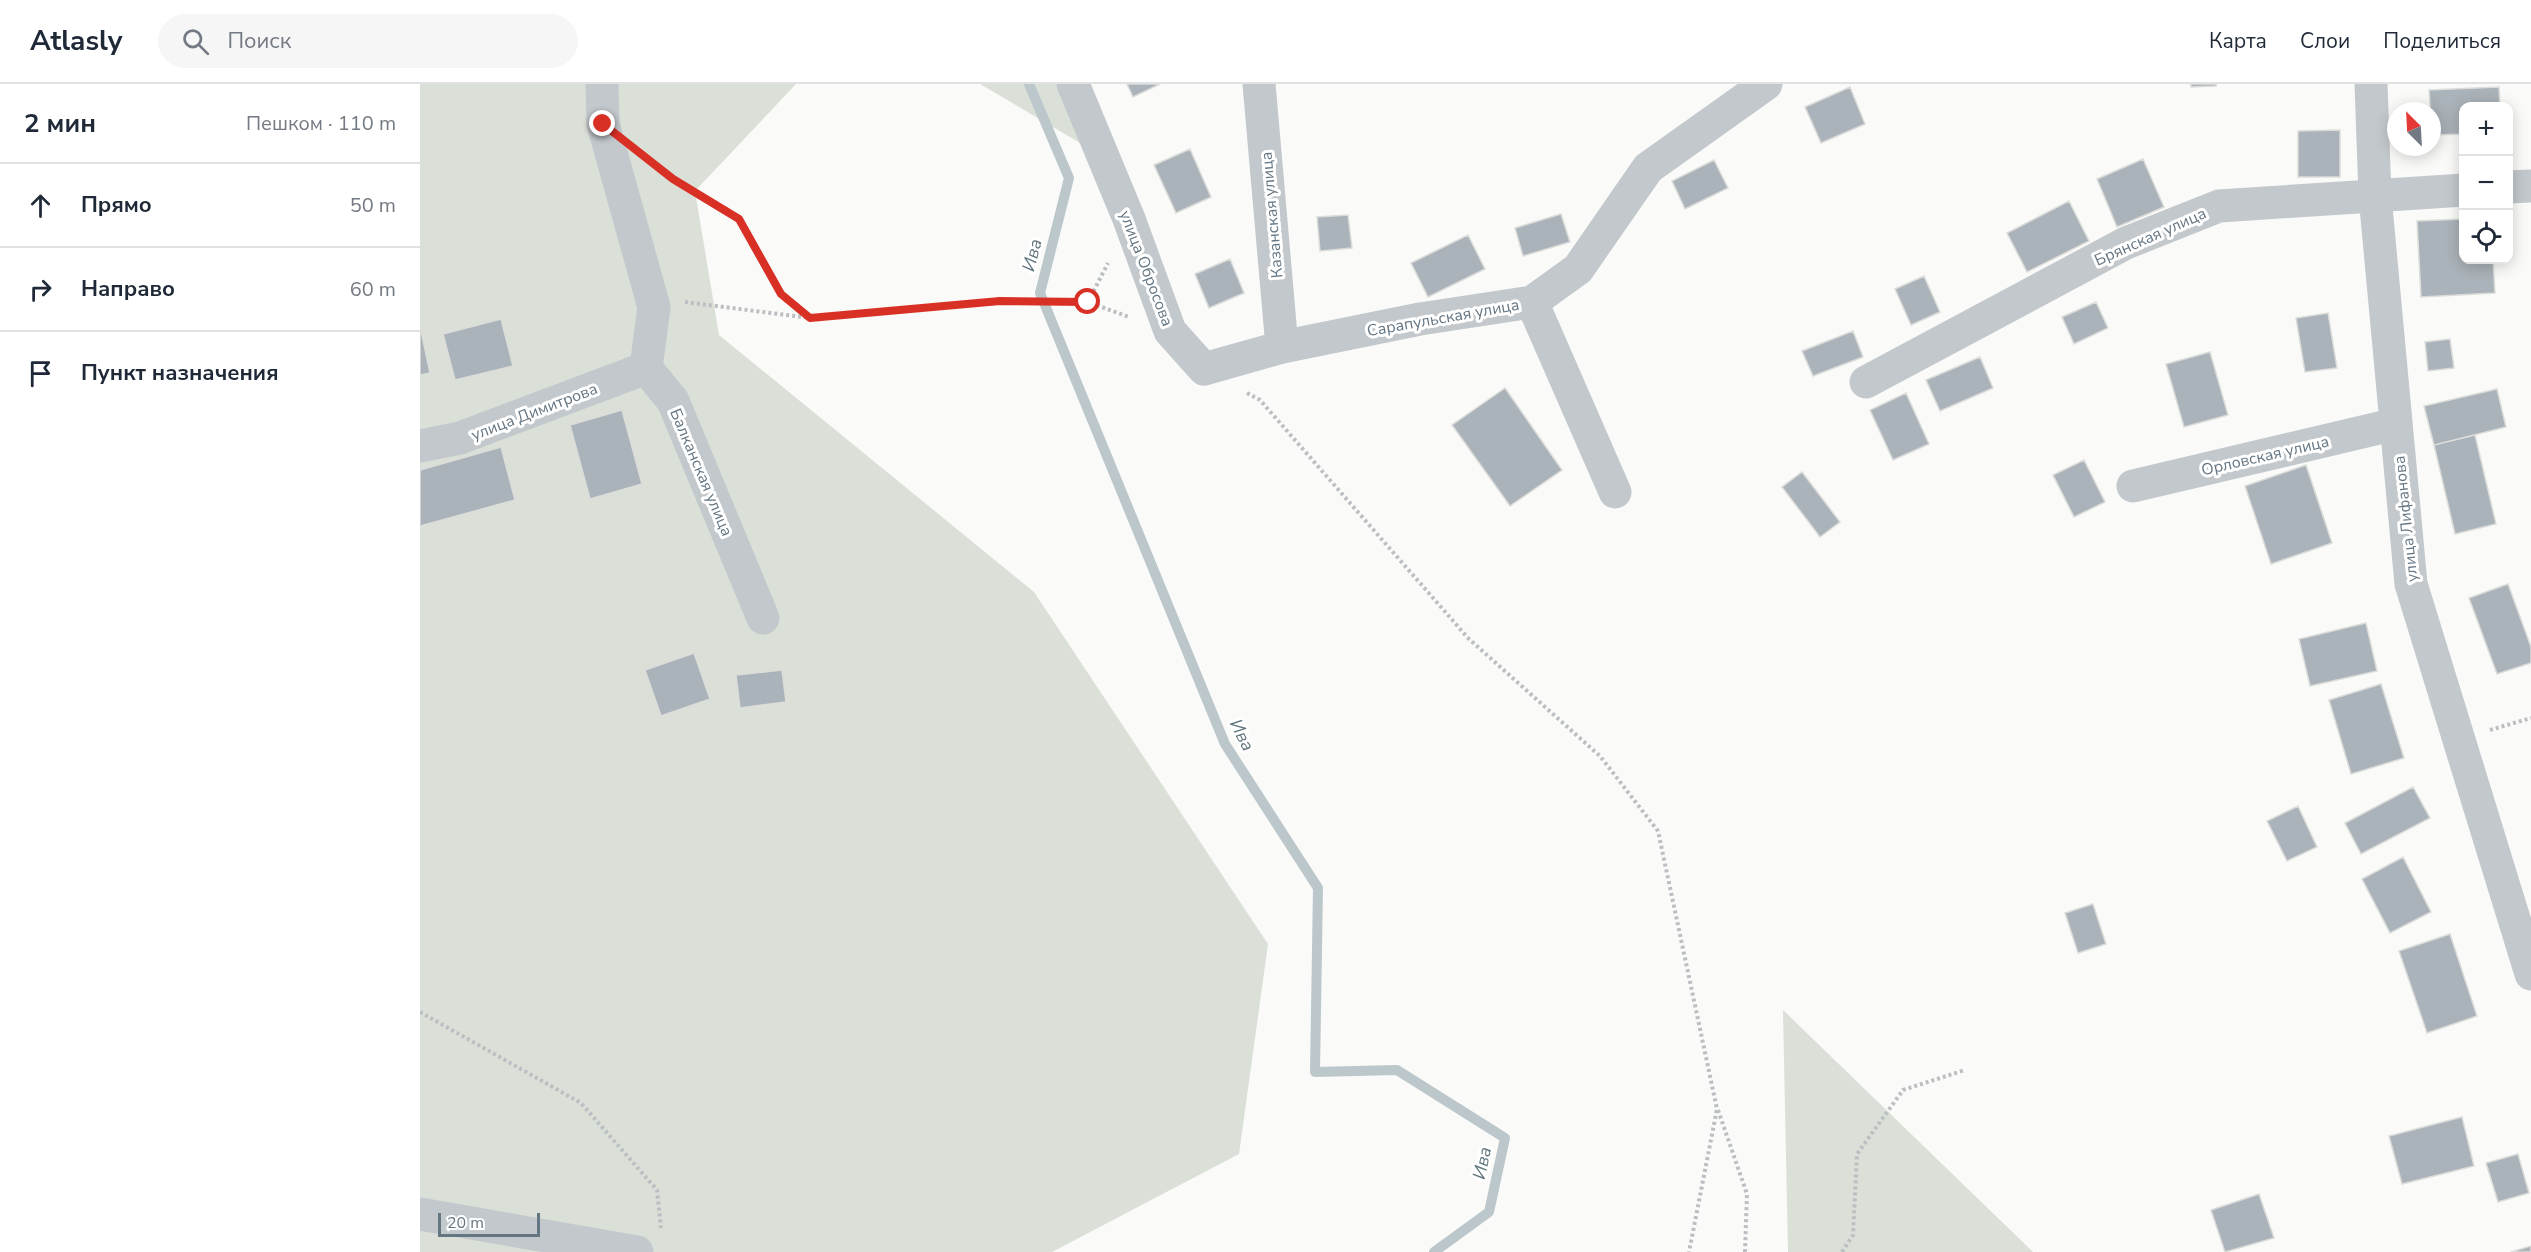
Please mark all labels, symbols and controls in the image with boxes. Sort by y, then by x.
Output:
search box [158,14,578,68]
text: Atlasly [30,22,122,60]
icon: search [179,25,212,58]
text: Поиск [227,26,291,56]
text: Карта [2209,27,2267,55]
text: Слои [2300,27,2350,55]
text: Поделиться [2383,27,2501,55]
north arrow [2387,102,2441,156]
map controls [2459,102,2513,264]
button: + [2459,102,2513,156]
text: 2 мин [24,106,96,141]
text: Пешком · 110 m [246,110,396,137]
route end [589,110,615,136]
street label: Казанская улица [1256,151,1288,279]
button: − [2459,156,2513,210]
icon: ahead [24,189,57,222]
text: Прямо [81,190,152,220]
text: 50 m [350,192,396,219]
street label: Брянская улица [2091,202,2210,271]
street label: улица Обросова [1114,207,1178,330]
button: locate [2459,210,2513,264]
water label: Ива [1016,236,1048,274]
icon: right [24,273,57,306]
text: Направо [81,274,175,304]
text: 60 m [350,276,396,303]
route start [1074,288,1100,314]
street label: Сарапульская улица [1365,294,1521,342]
icon: arrive [24,357,57,390]
text: Пункт назначения [81,358,279,388]
street label: улица Димитрова [468,378,601,446]
street label: Балканская улица [664,405,738,540]
street label: Орловская улица [2199,431,2331,481]
street label: улица Лифанова [2388,455,2424,583]
water label: Ива [1224,715,1260,755]
water label: Ива [1467,1144,1497,1182]
scale bar [438,1210,540,1238]
text: 20 m [447,1212,484,1234]

